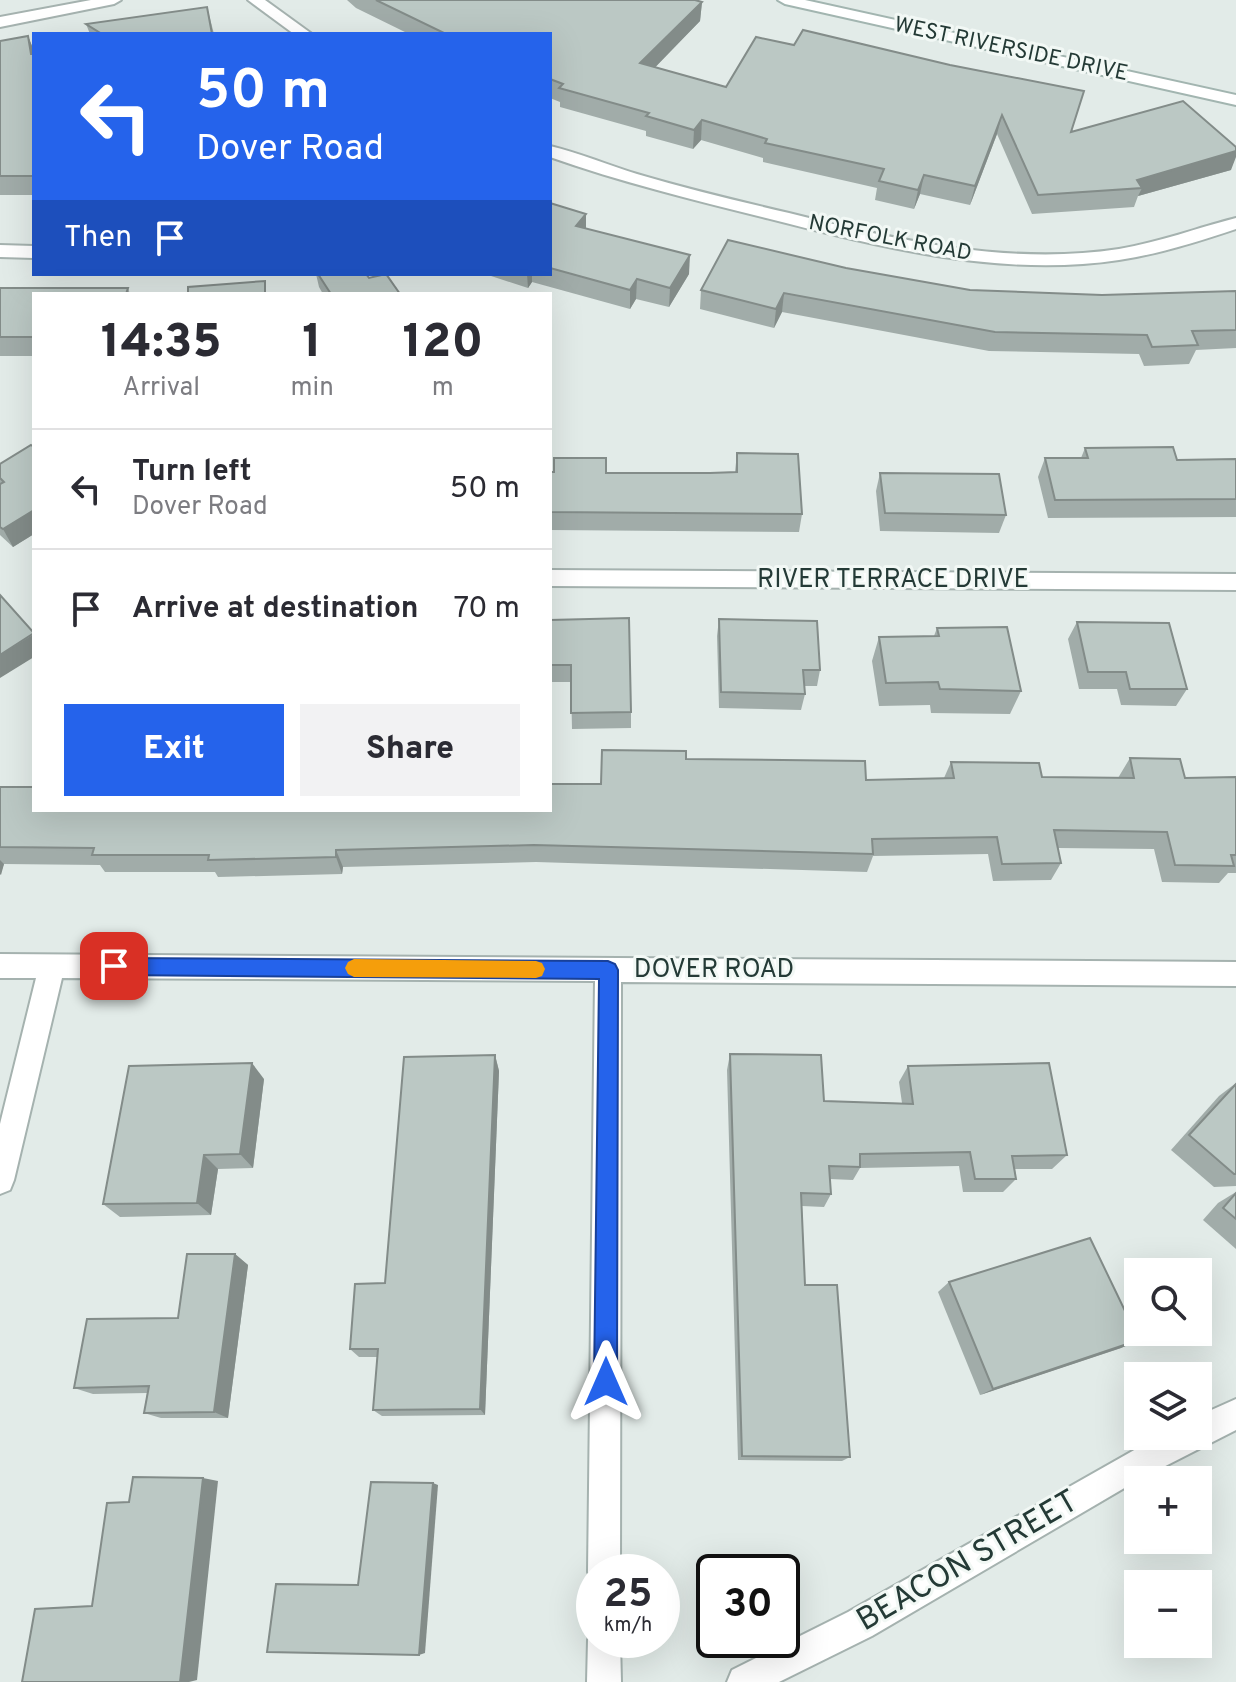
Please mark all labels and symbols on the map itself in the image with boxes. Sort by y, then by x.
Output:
street label: WEST RIVERSIDE DRIVE [892,12,1130,88]
street label: NORFOLK ROAD [806,210,974,268]
street label: RIVER TERRACE DRIVE [757,564,1029,597]
pin [80,932,148,1000]
street label: DOVER ROAD [634,954,794,987]
position arrow [564,1340,648,1424]
street label: BEACON STREET [850,1482,1086,1642]
speed limit sign: 30 [696,1554,800,1658]

